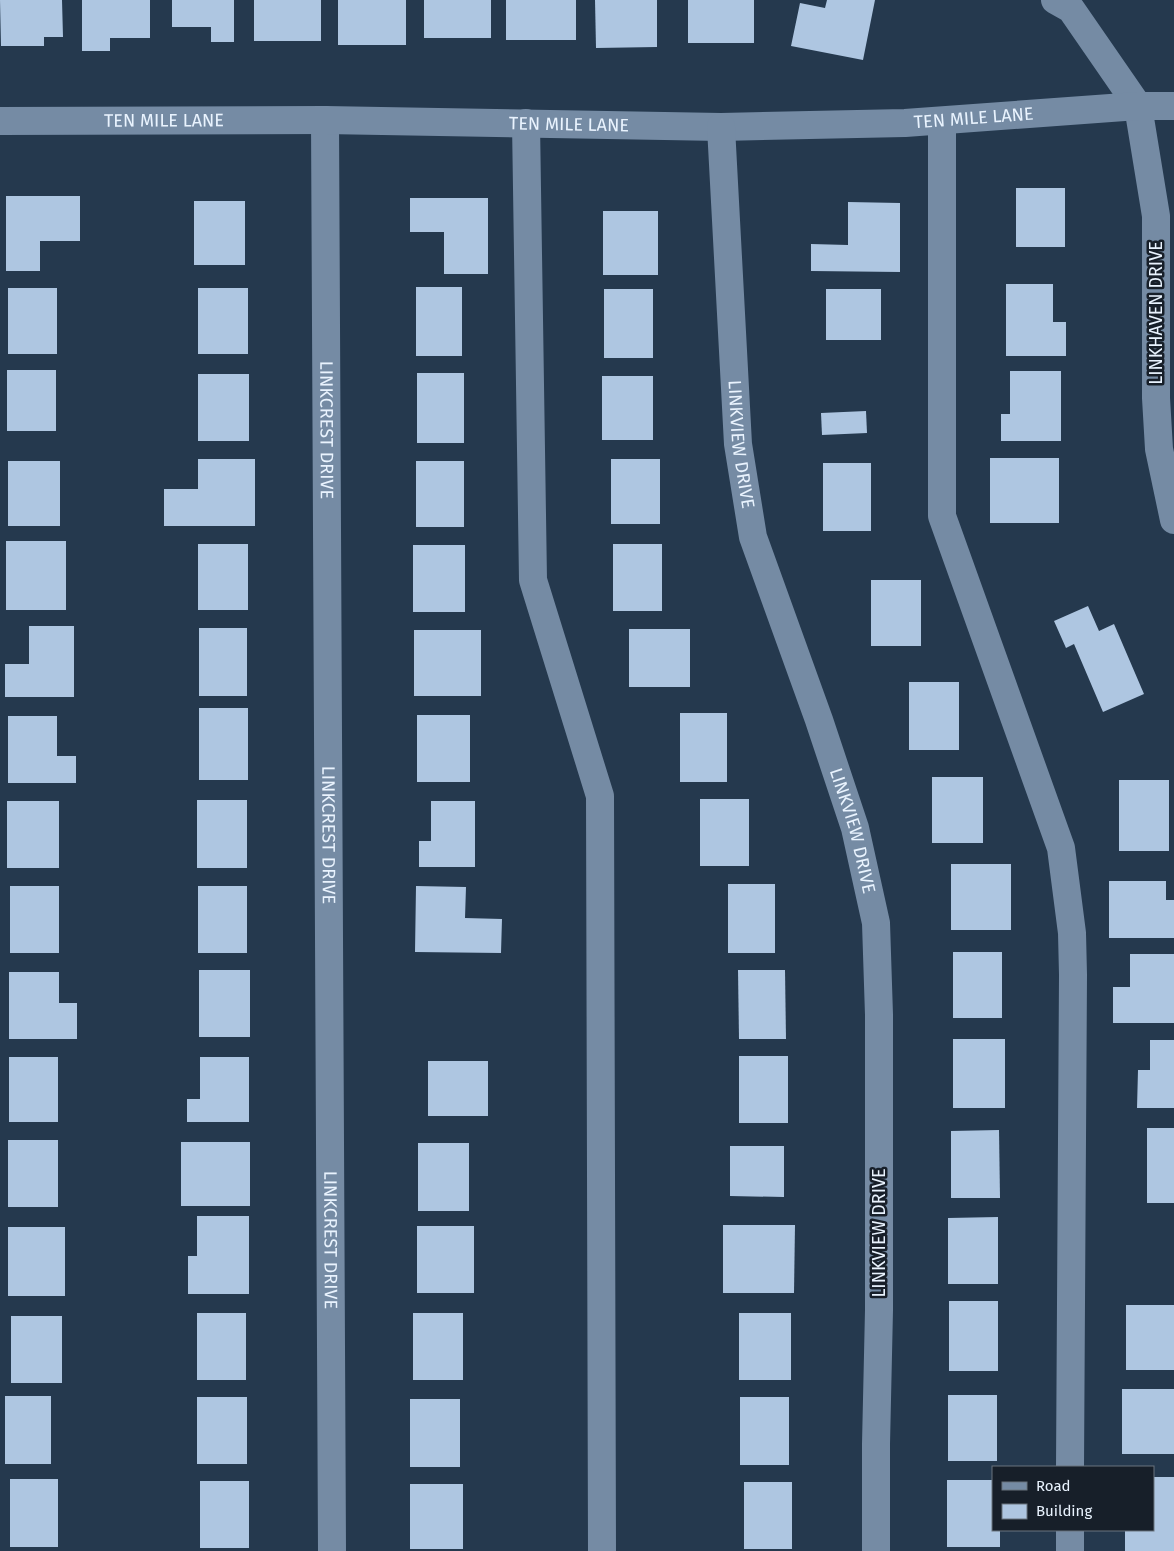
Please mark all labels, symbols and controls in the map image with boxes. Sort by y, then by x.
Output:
street label: TEN MILE LANE [913,103,1034,133]
street label: TEN MILE LANE [104,109,224,132]
street label: TEN MILE LANE [509,112,629,136]
street label: LINKHAVEN DRIVE [1145,241,1167,385]
street label: LINKCREST DRIVE [315,361,338,499]
street label: LINKVIEW DRIVE [724,379,759,510]
street label: LINKVIEW DRIVE [825,765,880,895]
street label: LINKCREST DRIVE [317,766,340,904]
street label: LINKVIEW DRIVE [868,1168,890,1298]
street label: LINKCREST DRIVE [319,1171,342,1309]
legend [992,1466,1154,1531]
text: Road [1036,1477,1071,1495]
text: Building [1036,1502,1092,1520]

